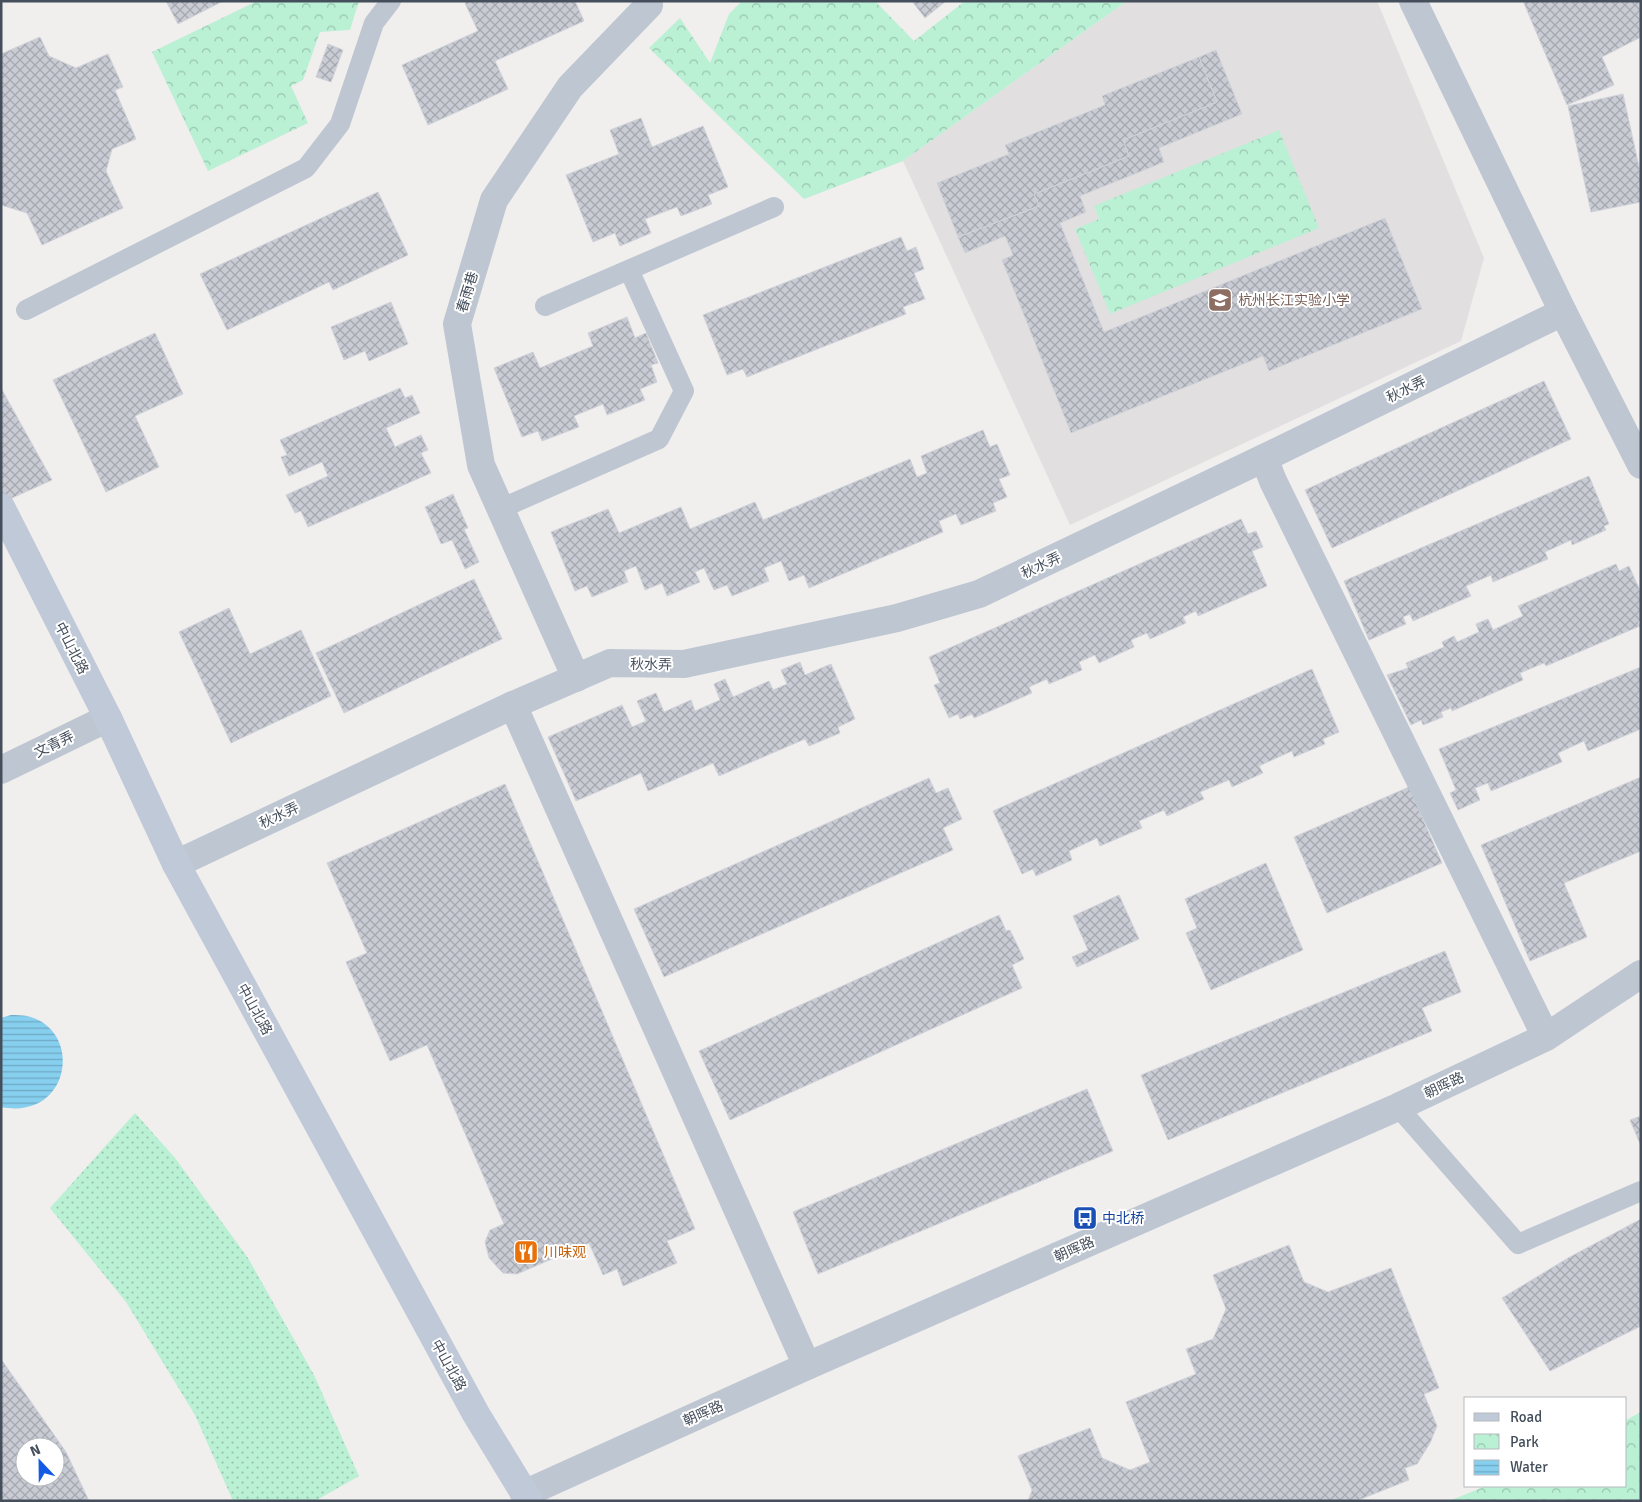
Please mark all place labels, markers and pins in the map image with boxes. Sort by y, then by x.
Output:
school or university icon: 杭州长江实验小学 [1207,287,1233,313]
place label: 杭州长江实验小学 [1238,292,1350,309]
bus stop icon: 中北桥 [1072,1205,1098,1231]
place label: 中北桥 [1102,1210,1144,1227]
restaurant icon: 川味观 [513,1239,539,1265]
place label: 川味观 [544,1244,586,1261]

